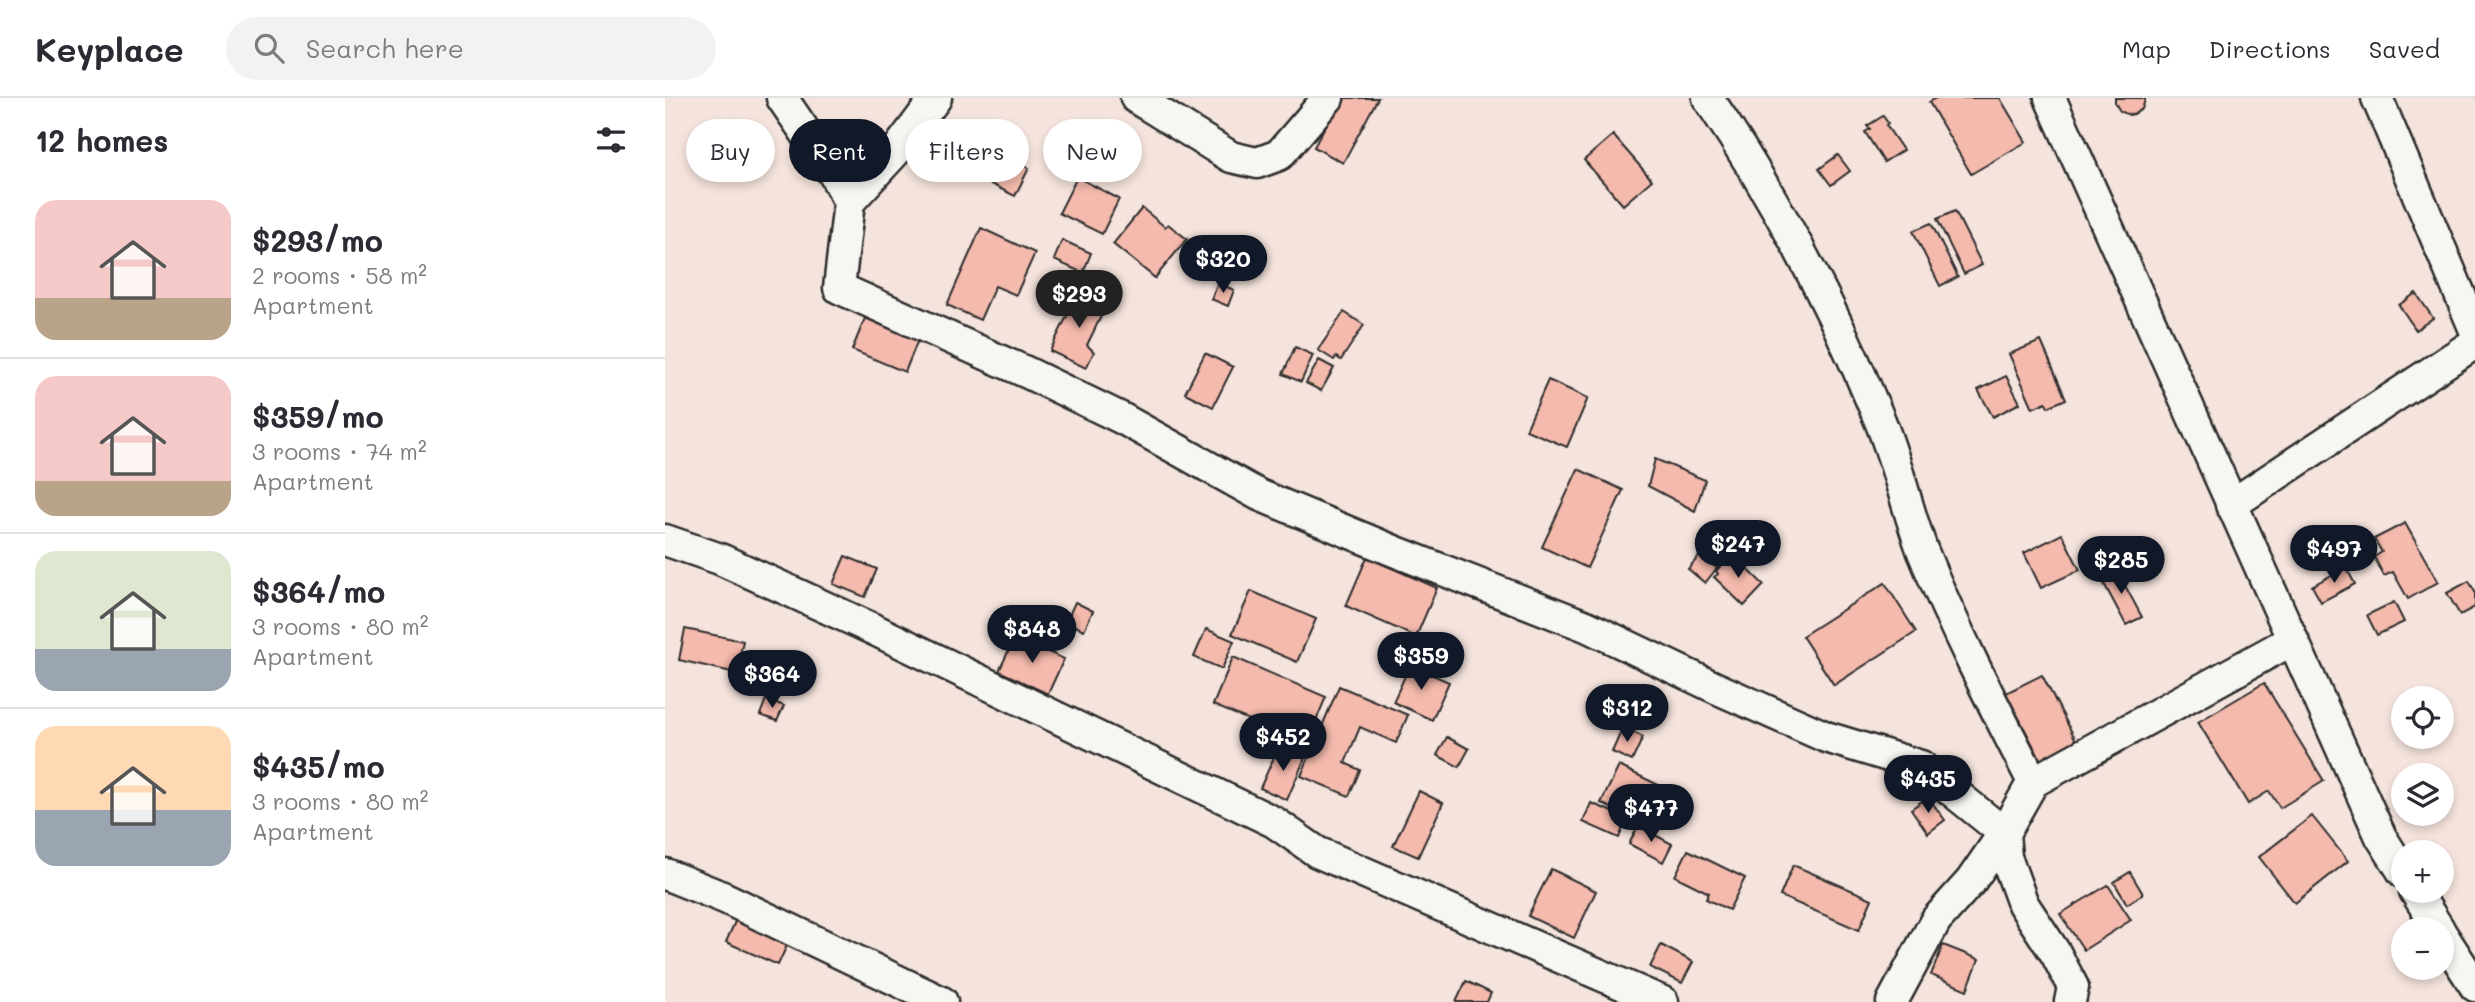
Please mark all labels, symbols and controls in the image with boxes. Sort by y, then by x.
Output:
search box [226,17,716,80]
text: Keyplace [35,27,184,70]
icon: search [250,29,288,67]
text: Search here [306,31,464,65]
text: Map [2122,33,2171,64]
text: Directions [2209,33,2331,64]
text: Saved [2369,33,2440,64]
chip: Buy [686,119,775,182]
chip: Rent [789,119,891,182]
chip: Filters [905,119,1029,182]
chip: New [1043,119,1142,182]
text: 12 homes [35,120,168,160]
icon: filters [592,121,630,159]
text: $293/mo [252,220,383,260]
icon: home [91,228,175,312]
pin: $320 [1182,236,1264,295]
text: $320 [1195,243,1251,273]
text: 2 rooms · 58 m² [252,260,427,290]
pin: $293 [1038,271,1120,330]
text: $293 [1052,278,1106,308]
text: Apartment [252,290,374,320]
text: $359/mo [252,396,384,436]
icon: home [91,404,175,488]
text: 3 rooms · 74 m² [252,436,427,466]
text: Apartment [252,466,374,496]
pin: $247 [1697,520,1779,580]
pin: $497 [2293,526,2375,585]
text: $247 [1711,528,1765,558]
text: $497 [2306,533,2362,563]
pin: $285 [2080,536,2162,596]
text: $285 [2094,544,2148,574]
text: $364/mo [252,571,385,611]
icon: home [91,579,175,663]
pin: $848 [991,606,1073,665]
text: 3 rooms · 80 m² [252,611,428,641]
text: $848 [1003,613,1061,643]
pin: $359 [1380,632,1462,692]
text: $359 [1393,640,1449,670]
text: Apartment [252,641,374,671]
pin: $364 [731,650,813,710]
text: $364 [744,658,800,688]
pin: $312 [1586,684,1668,744]
map controls [2391,686,2454,980]
button: locate [2391,686,2454,749]
text: $312 [1601,692,1653,722]
pin: $452 [1242,714,1324,773]
text: $452 [1255,721,1311,751]
text: $435/mo [252,746,385,786]
icon: home [91,754,175,838]
pin: $435 [1887,756,1969,815]
text: $435 [1900,763,1956,793]
button: layers [2391,763,2454,826]
pin: $477 [1610,784,1692,844]
text: 3 rooms · 80 m² [252,786,428,816]
text: $477 [1624,792,1678,822]
text: Apartment [252,816,374,846]
button: + [2391,840,2454,903]
button: − [2391,917,2454,980]

